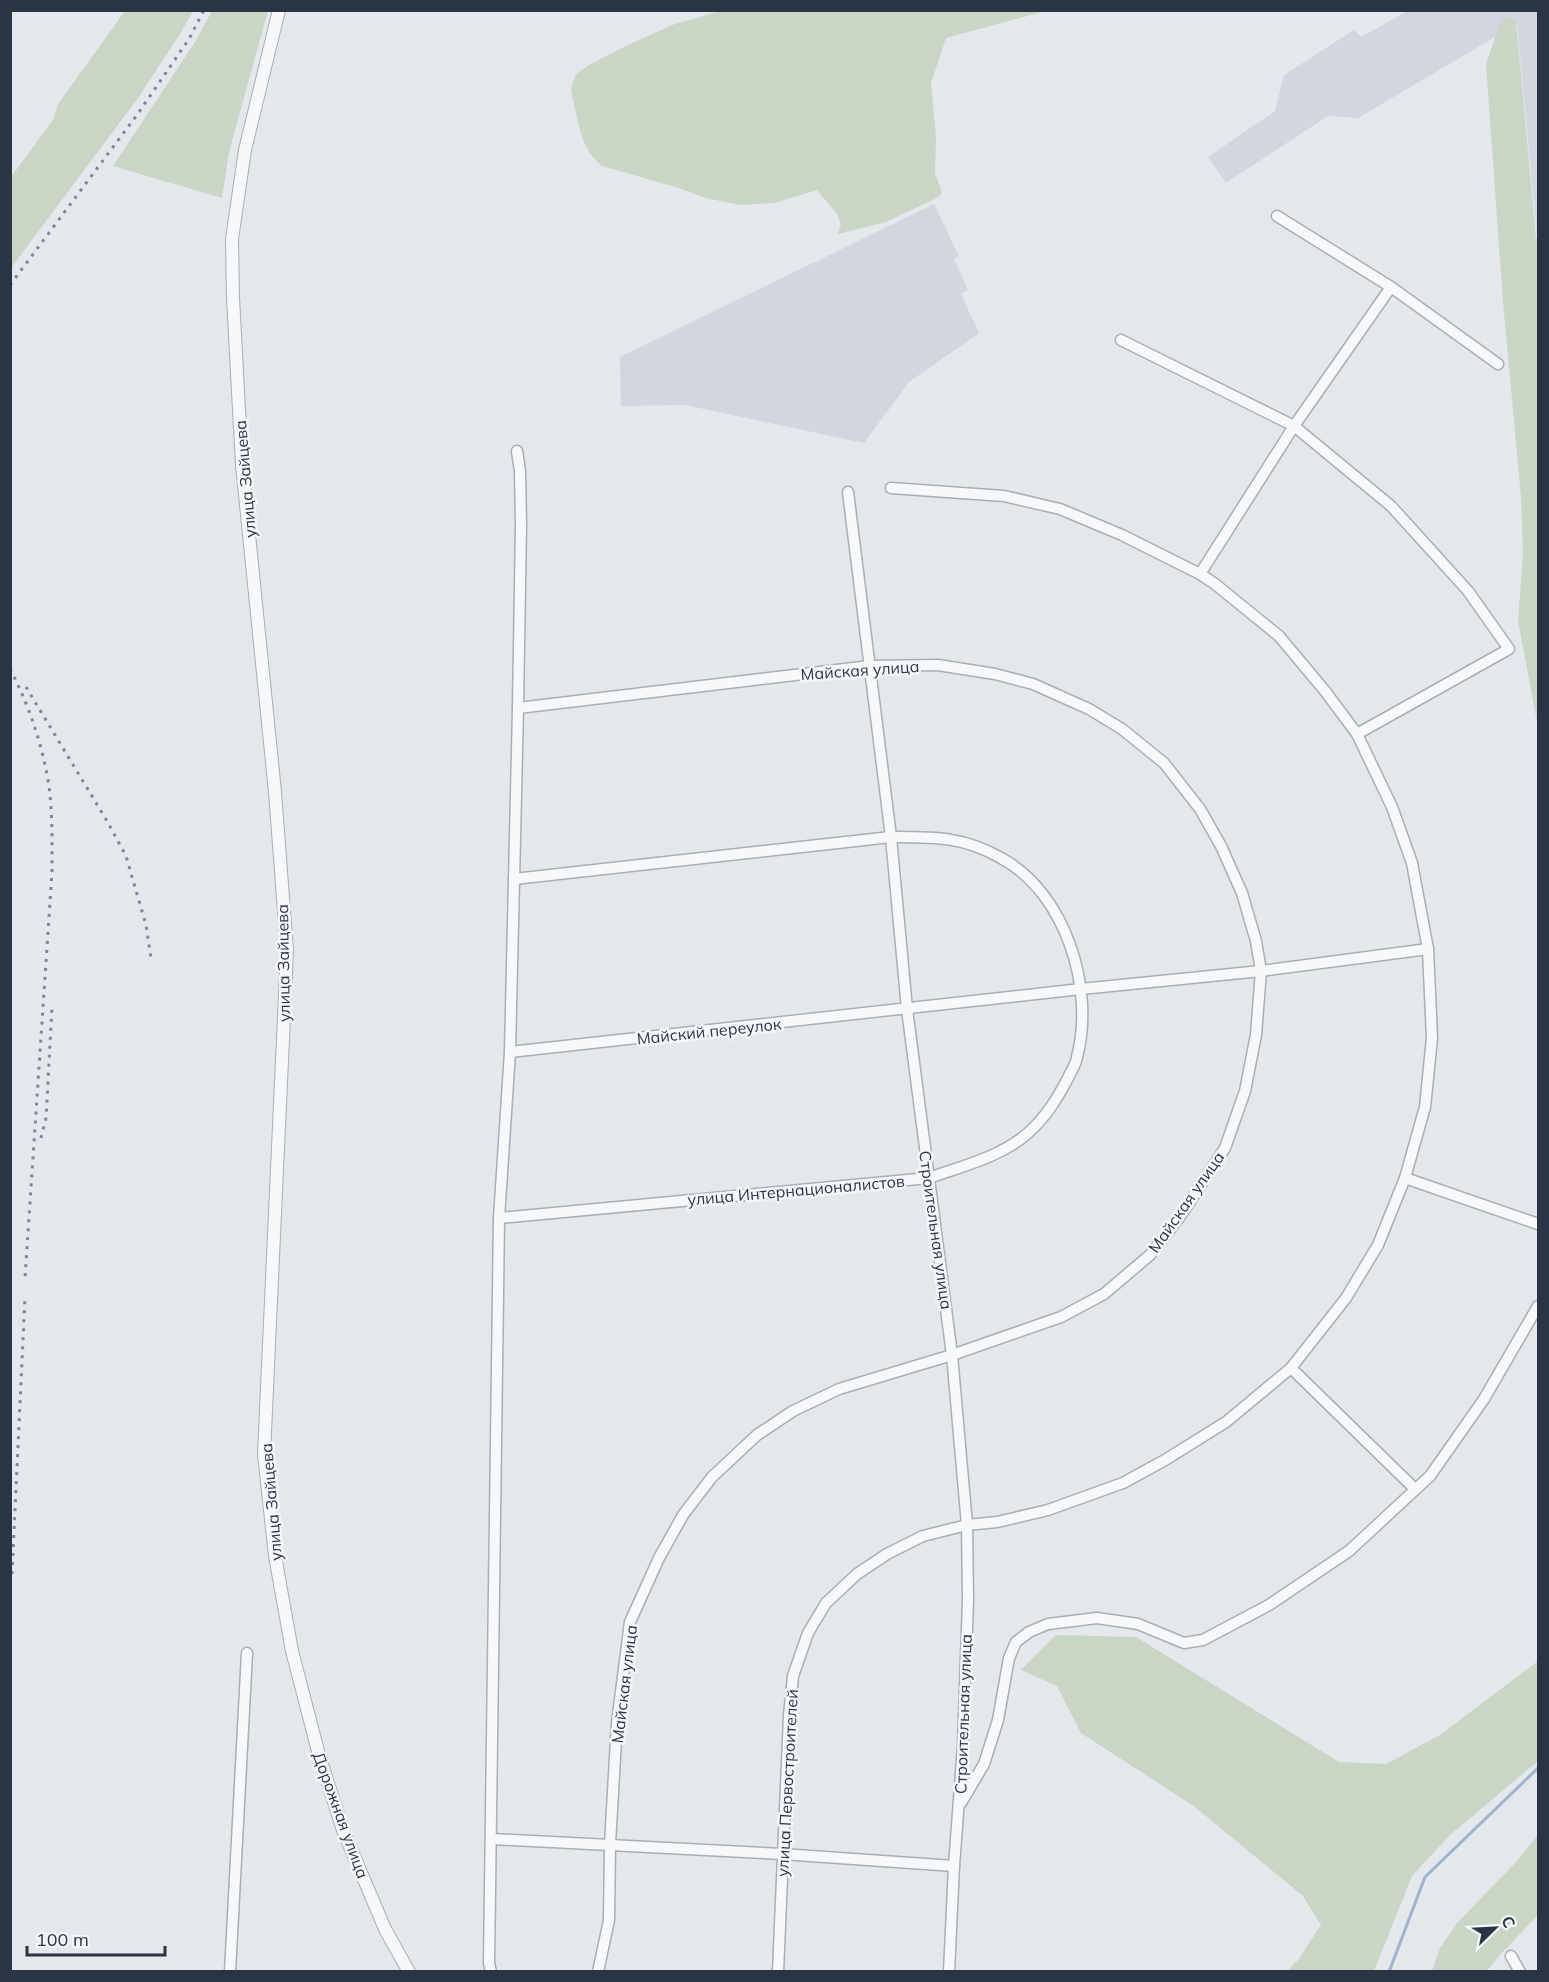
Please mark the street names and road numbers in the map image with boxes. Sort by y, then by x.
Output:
street label: улица Зайцева [230,419,260,539]
street label: Майская улица [800,656,920,684]
street label: улица Зайцева [272,904,294,1022]
street label: Майский переулок [636,1013,783,1049]
street label: Майская улица [1144,1148,1228,1256]
street label: Строительная улица [915,1149,957,1311]
street label: улица Интернационалистов [687,1171,905,1209]
street label: улица Зайцева [256,1442,286,1562]
street label: Майская улица [607,1624,641,1744]
street label: Строительная улица [950,1634,976,1794]
street label: улица Первостроителей [772,1689,802,1877]
street label: Дорожная улица [309,1749,373,1881]

